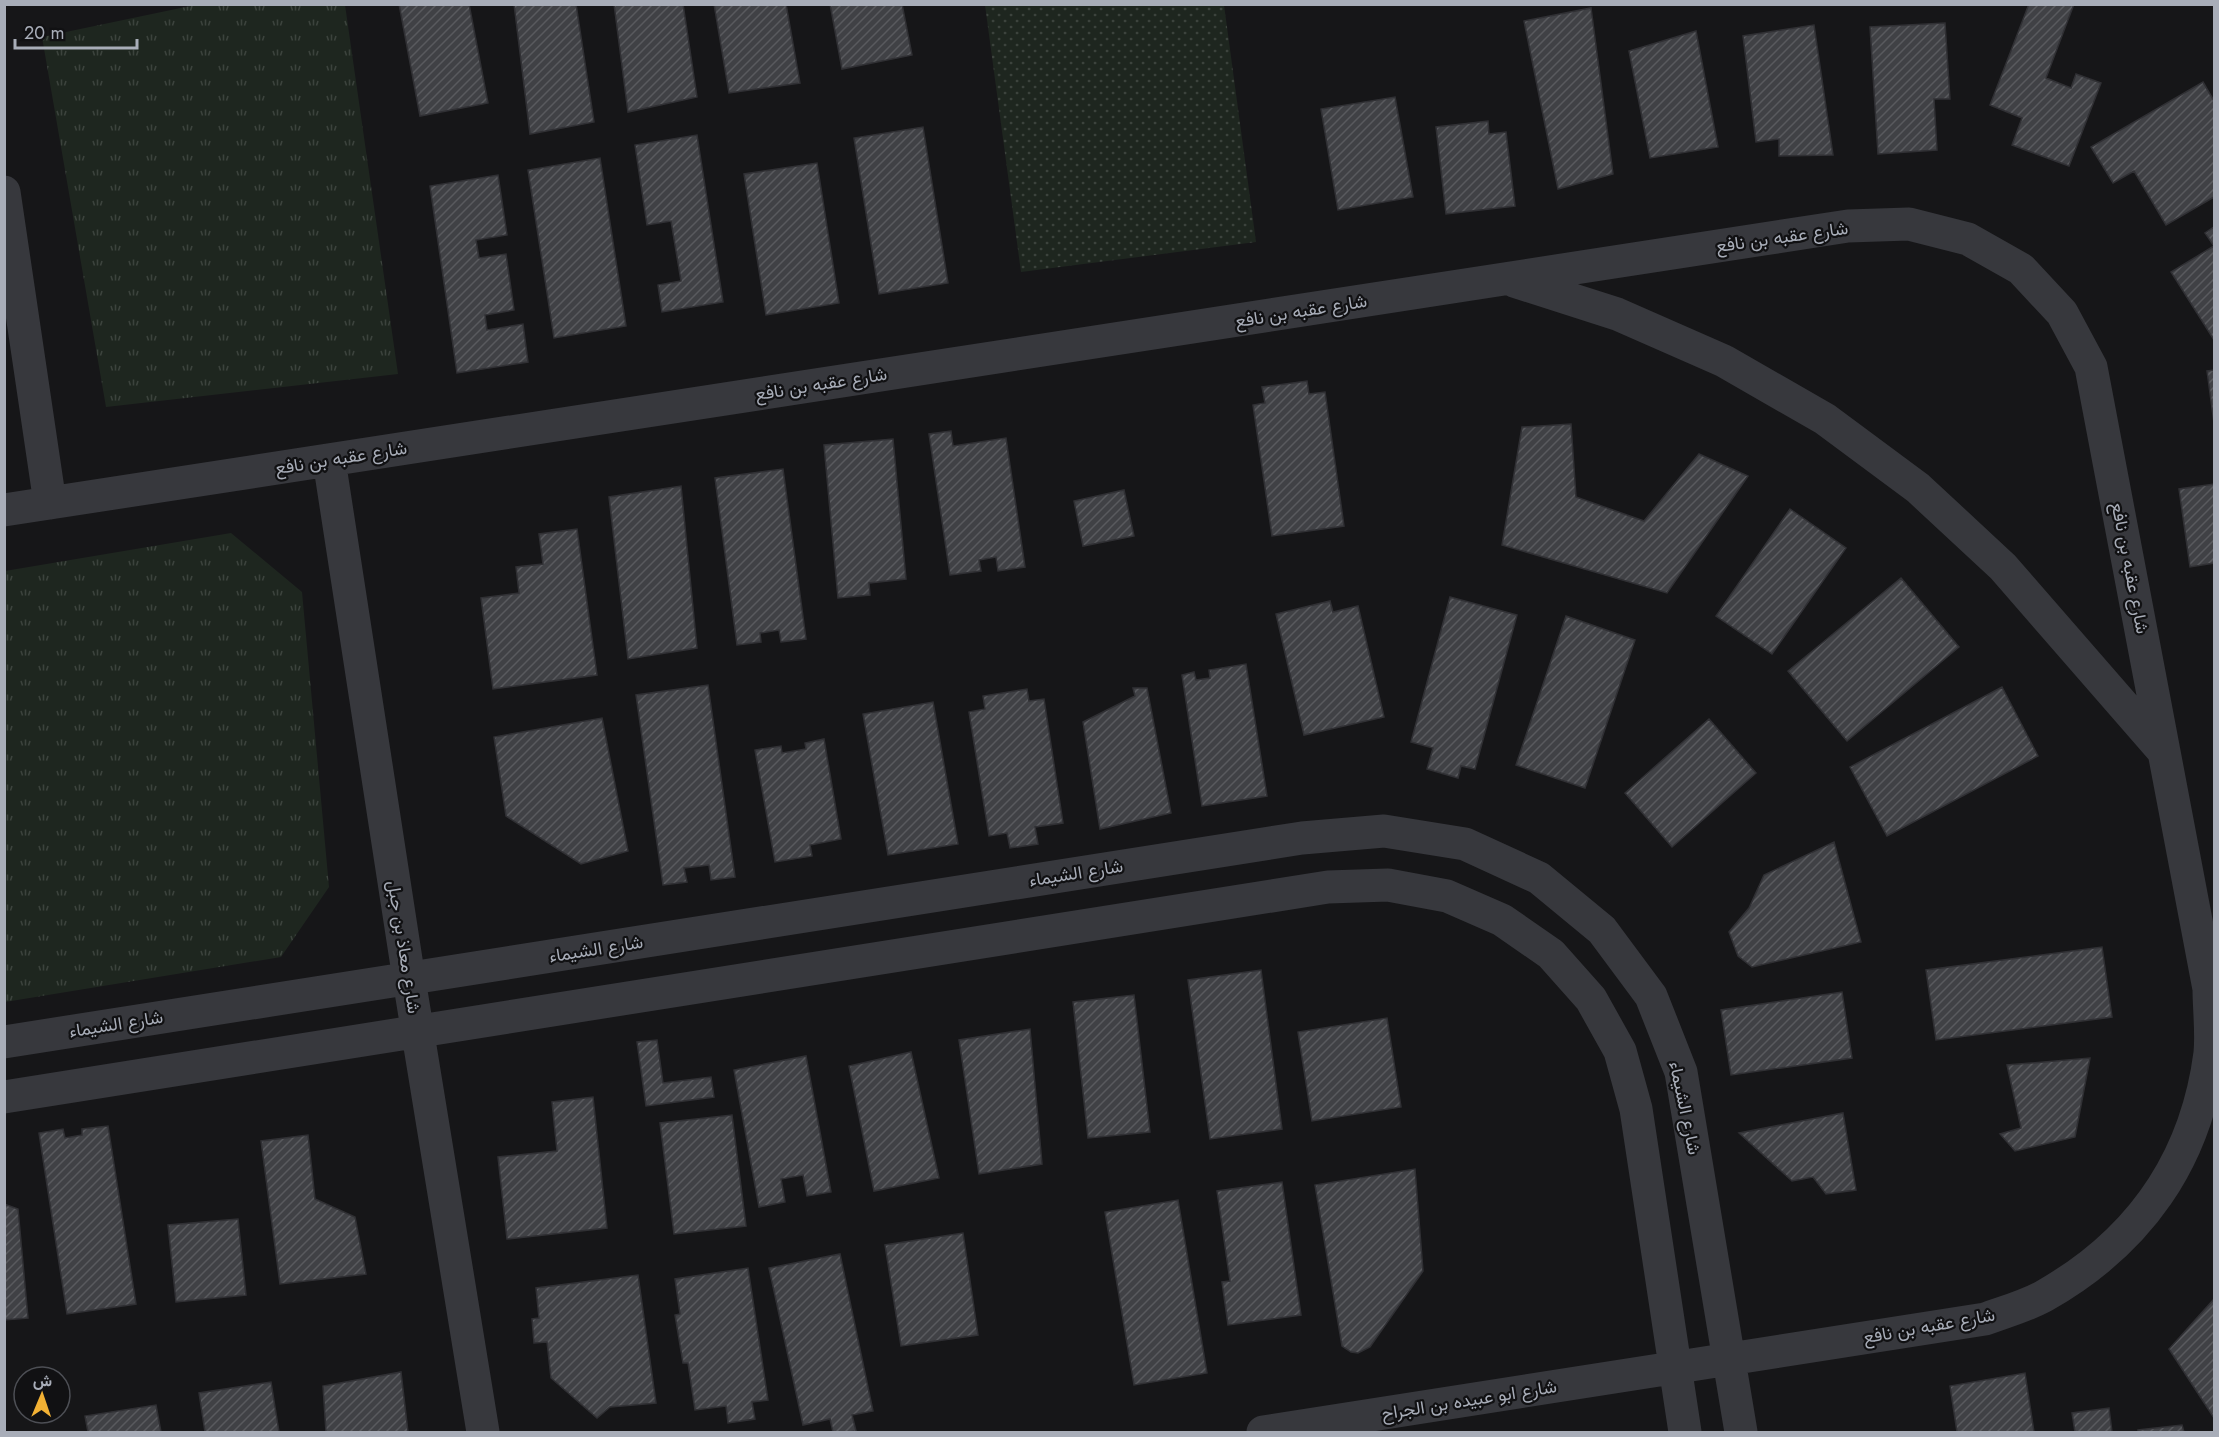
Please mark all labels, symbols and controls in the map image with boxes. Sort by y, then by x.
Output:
scale bar [15,12,136,50]
text: 20 m [24,20,64,46]
street label: شارع عقبه بن نافع [1714,215,1850,259]
street label: شارع عقبه بن نافع [1233,288,1369,334]
street label: شارع عقبه بن نافع [753,361,889,407]
street label: شارع عقبه بن نافع [273,435,409,481]
street label: شارع عقبه بن نافع [2105,500,2155,636]
street label: شارع الشيماء [1027,853,1125,893]
street label: شارع معاذ بن جبل [381,879,427,1015]
street label: شارع الشيماء [547,929,645,969]
street label: شارع الشيماء [67,1004,165,1044]
street label: شارع الشيماء [1662,1059,1708,1157]
street label: شارع عقبه بن نافع [1861,1302,1997,1350]
north arrow [12,1365,72,1425]
text: ش [32,1369,53,1392]
street label: شارع ابو عبيده بن الجراح [1379,1373,1559,1427]

